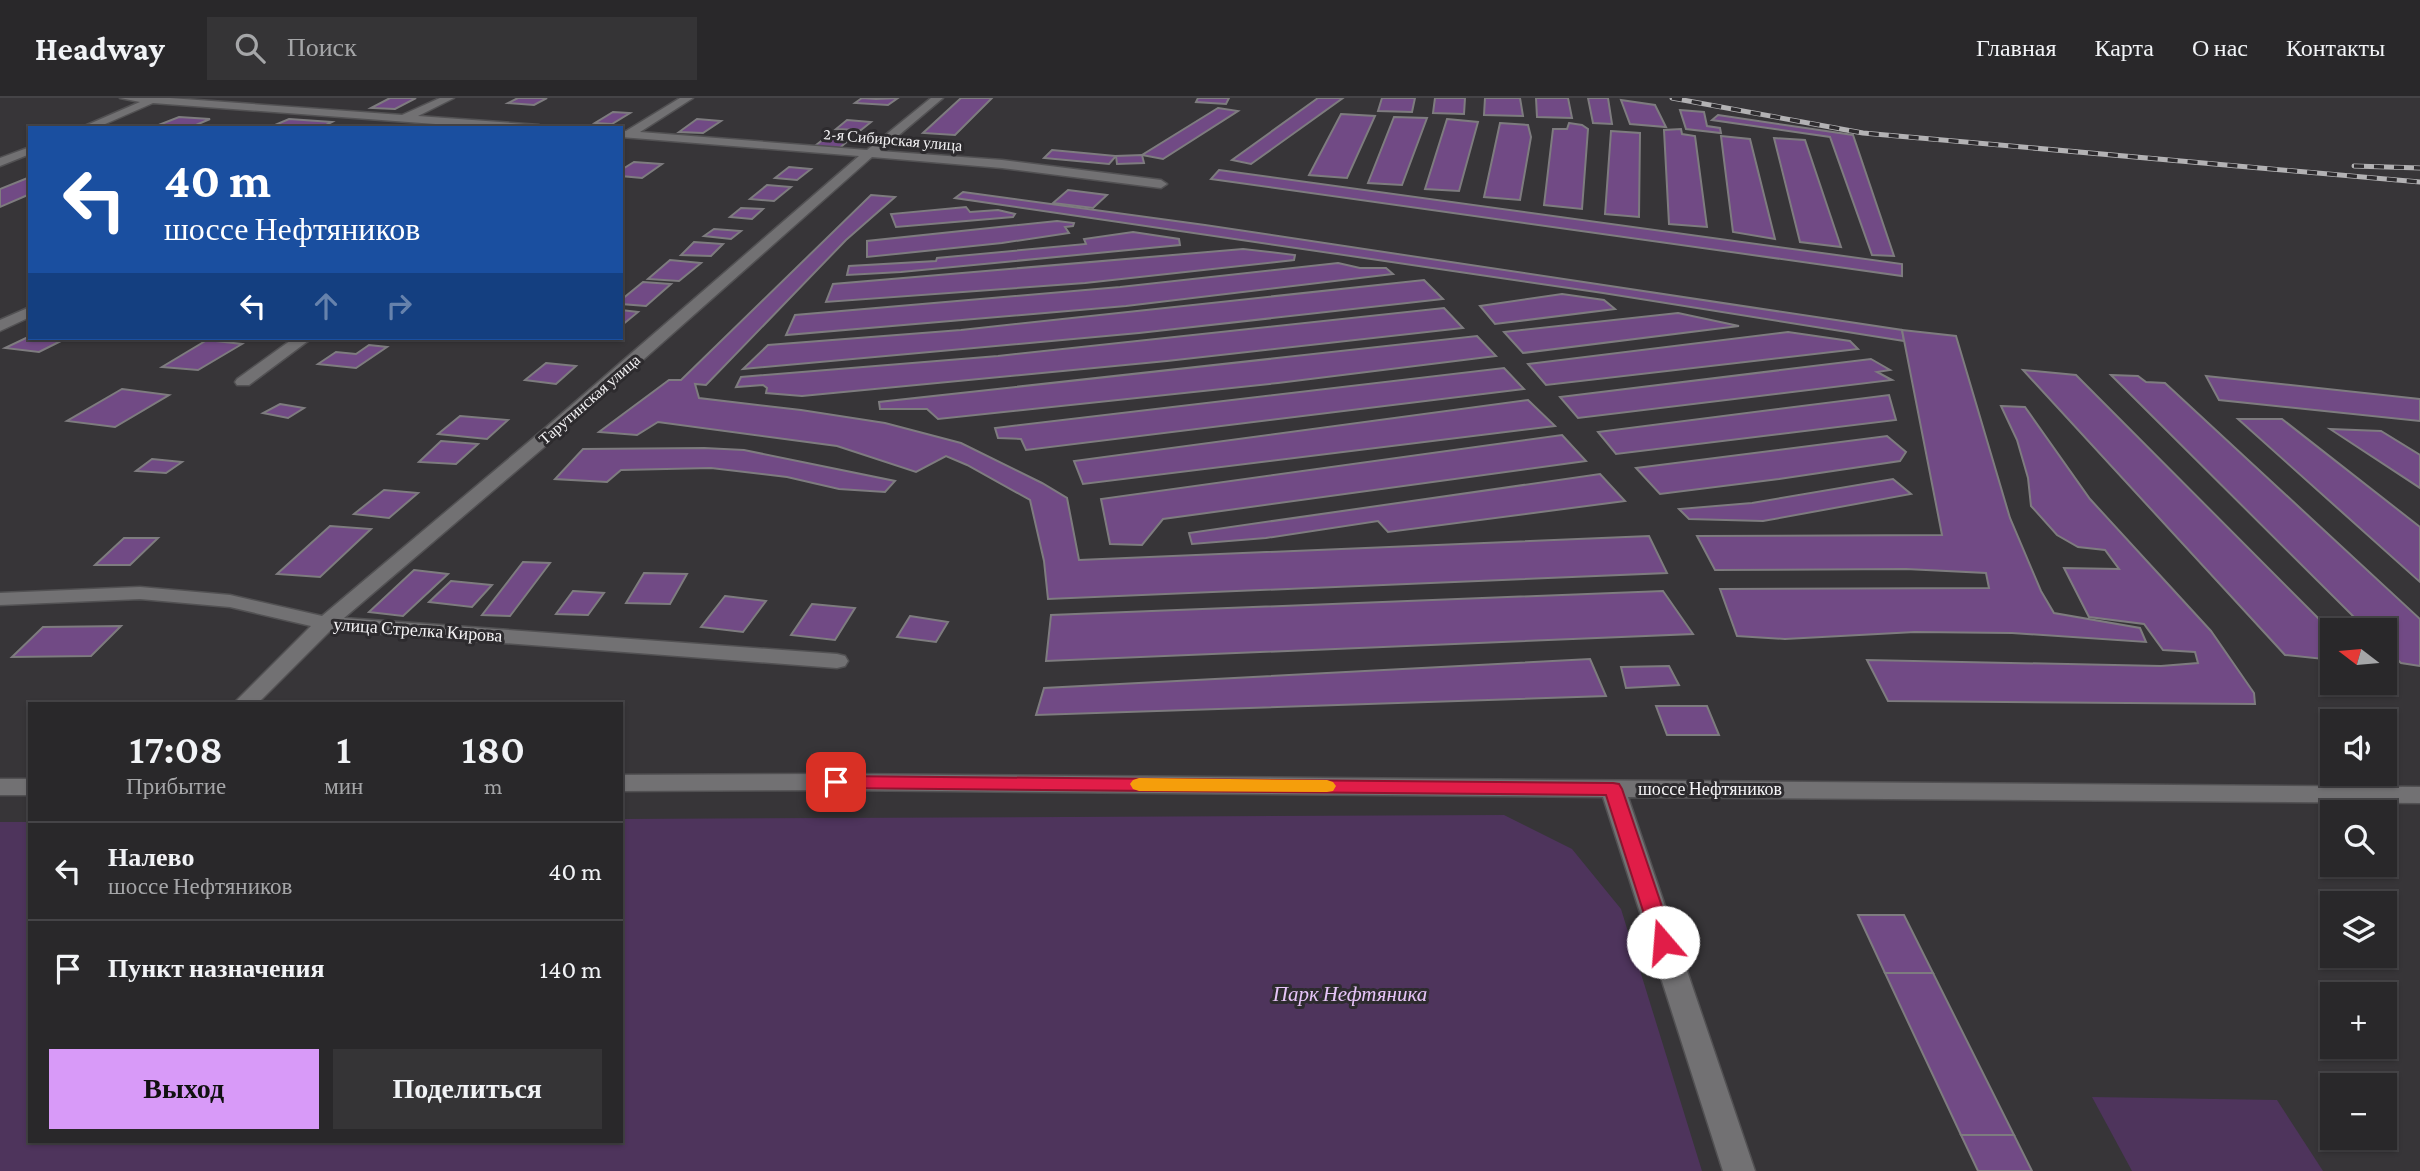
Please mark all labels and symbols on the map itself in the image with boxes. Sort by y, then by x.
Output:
street label: 2-я Сибирская улица [823,125,963,155]
street label: Тарутинская улица [535,351,644,449]
street label: улица Стрелка Кирова [333,614,503,646]
north arrow [2320,618,2398,695]
pin [806,752,866,812]
street label: шоссе Нефтяников [1638,779,1782,799]
position arrow [1626,905,1700,979]
park label: Парк Нефтяника [1272,982,1427,1006]

